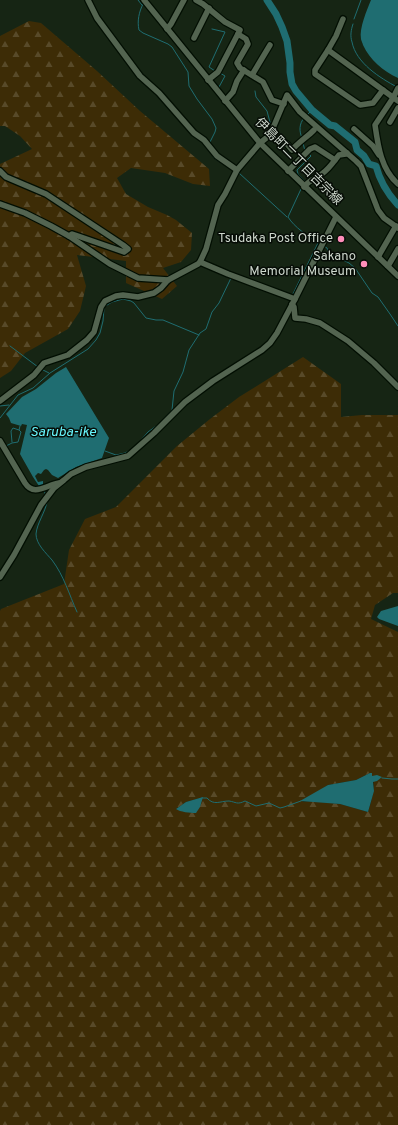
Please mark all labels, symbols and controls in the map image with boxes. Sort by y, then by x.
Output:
street label: 伊島町二丁目吉宗線 [251,114,346,209]
place label: Tsudaka Post Office [218,231,333,247]
marker: Tsudaka Post Office [336,234,346,244]
place label: Sakano Memorial Museum [249,249,356,280]
marker: Sakano Memorial Museum [359,259,369,269]
water label: Saruba-ike [30,424,97,441]

